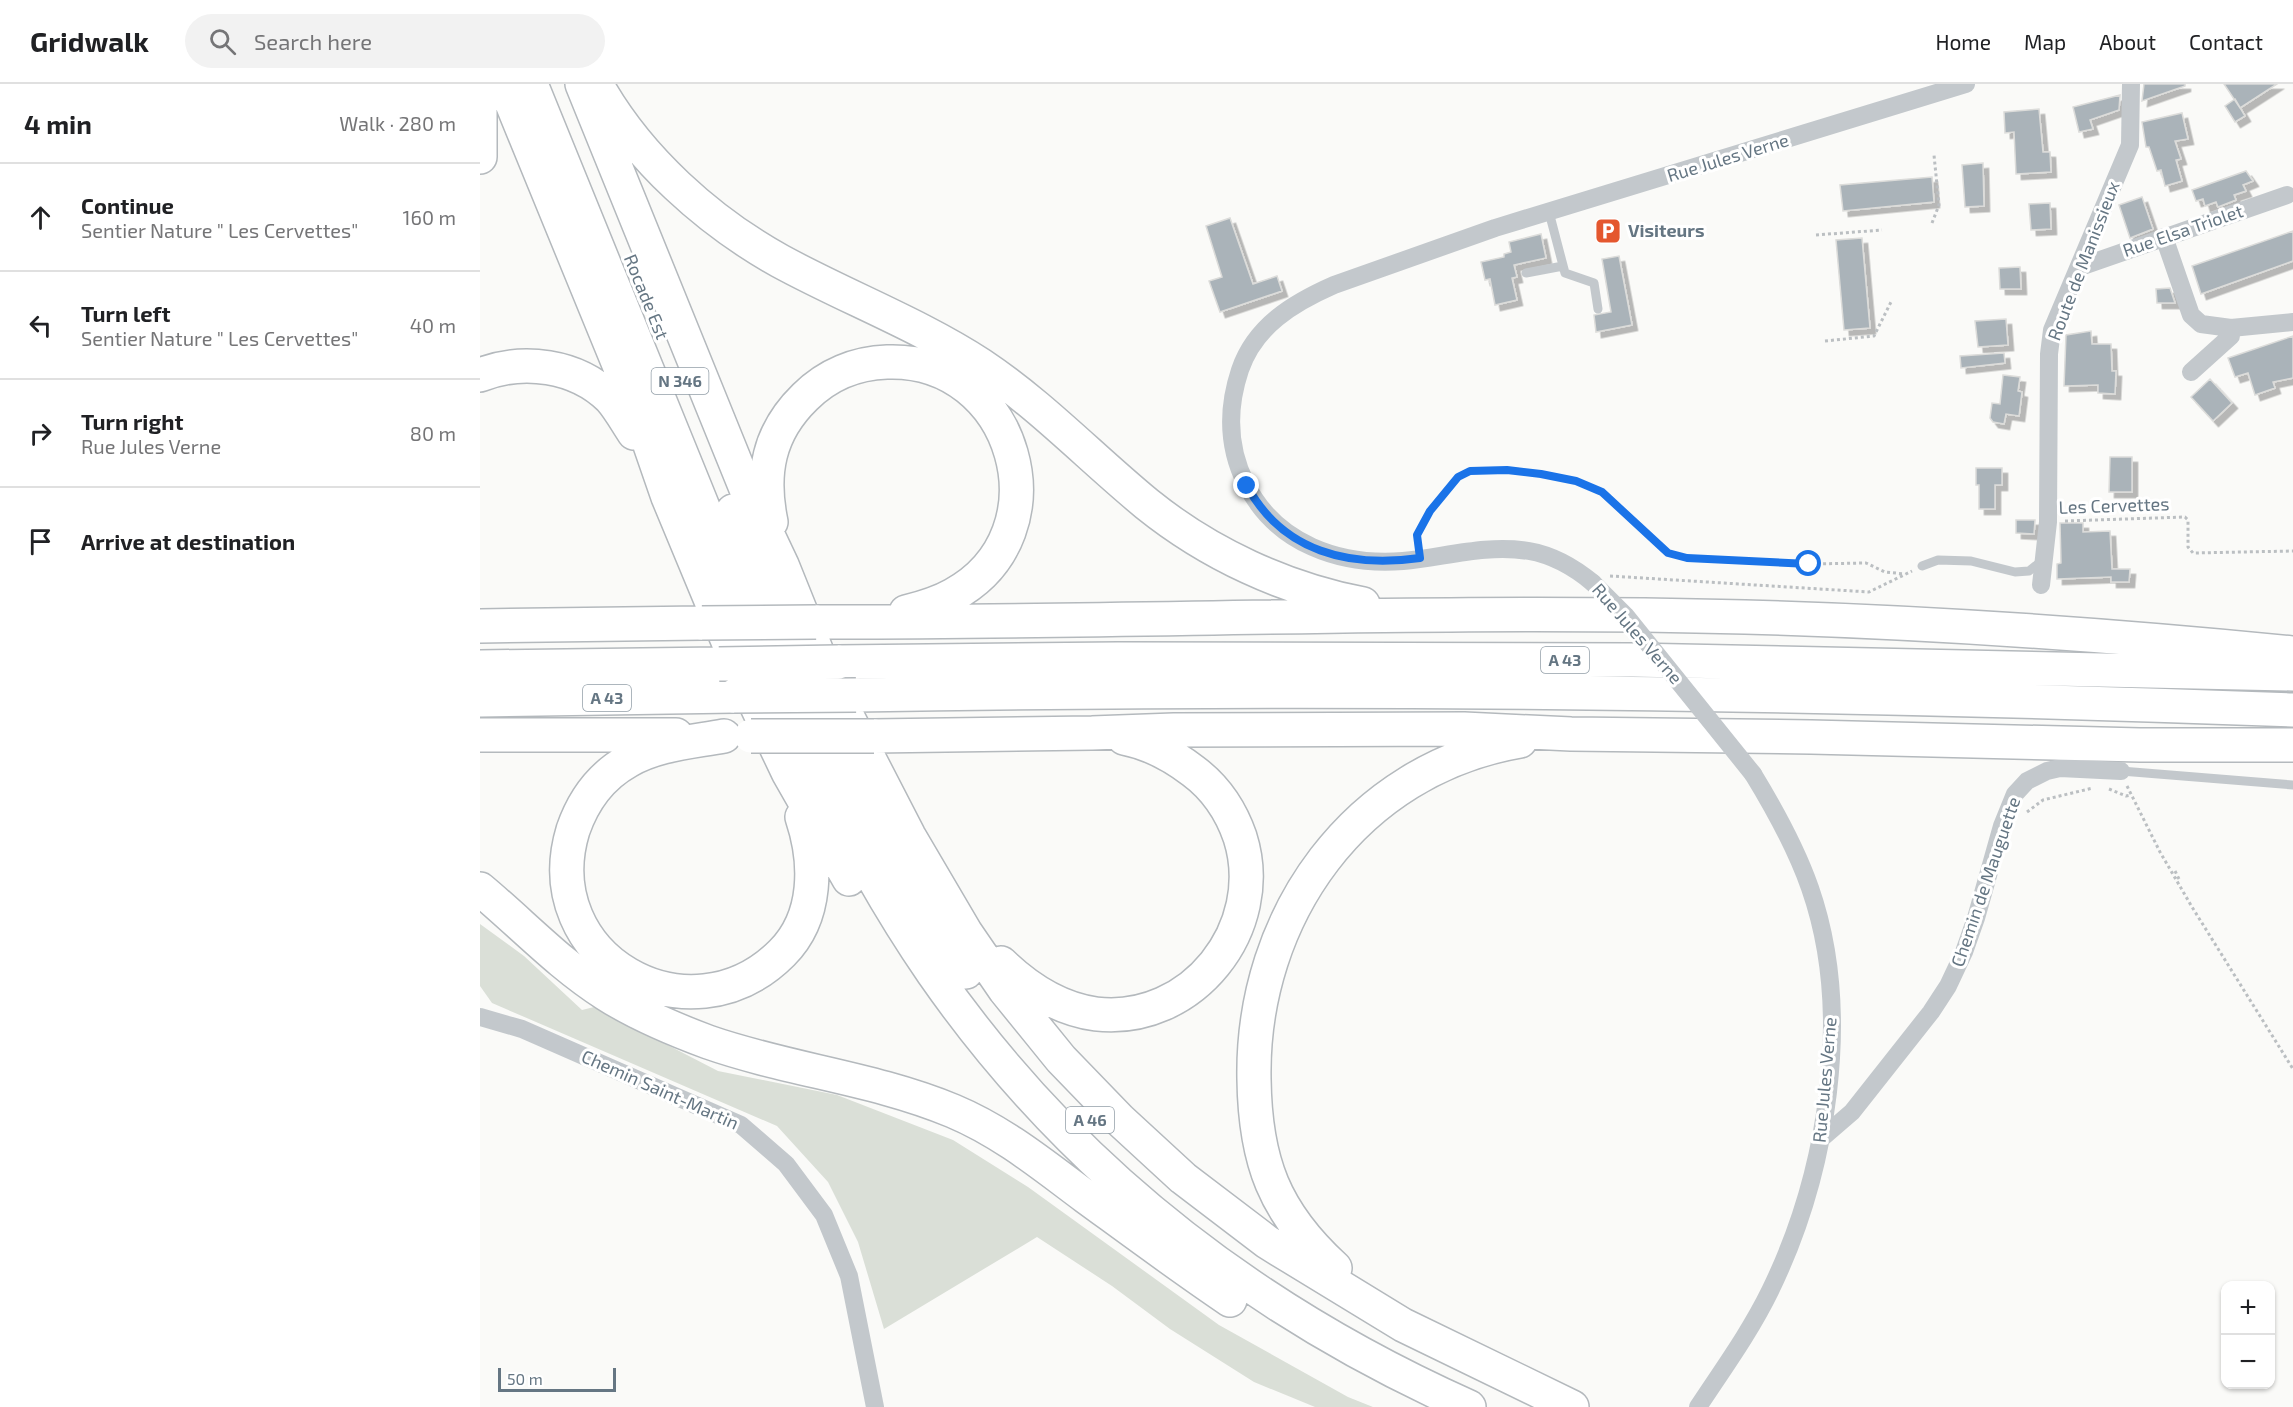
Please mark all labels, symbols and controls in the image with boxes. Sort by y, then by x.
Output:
search box [185,14,605,68]
text: Gridwalk [30,24,149,58]
icon: search [206,25,239,58]
text: Search here [254,28,372,54]
text: Home [1935,29,1991,54]
text: Map [2024,29,2066,54]
text: About [2099,29,2156,54]
text: Contact [2189,29,2263,54]
text: 4 min [24,108,92,139]
text: Walk · 280 m [339,111,456,135]
street label: Rue Jules Verne [1664,128,1791,186]
street label: Route de Manissieux [2043,177,2124,343]
text: Continue [81,192,174,218]
street label: Rue Elsa Triolet [2120,199,2246,261]
icon: ahead [24,201,57,234]
text: 160 m [403,205,456,229]
parking icon: Visiteurs [1593,216,1623,246]
text: Sentier Nature " Les Cervettes" [81,218,358,242]
place label: Visiteurs [1628,219,1704,241]
street label: Rocade Est [620,251,674,343]
text: Turn left [81,300,170,326]
icon: left [24,309,57,342]
text: 40 m [410,313,456,337]
text: Sentier Nature " Les Cervettes" [81,326,358,350]
road number: N 346 [652,368,708,394]
text: Turn right [81,408,183,434]
icon: right [24,417,57,450]
text: 80 m [410,421,456,445]
text: Rue Jules Verne [81,434,221,458]
route end [1233,472,1259,498]
street label: Les Cervettes [2058,492,2170,518]
icon: arrive [24,525,57,558]
text: Arrive at destination [81,528,295,554]
route start [1795,550,1821,576]
street label: Rue Jules Verne [1588,579,1687,688]
road number: A 43 [1541,647,1589,673]
road number: A 43 [583,685,631,711]
street label: Chemin de Mauguette [1946,794,2024,970]
street label: Rue Jules Verne [1808,1016,1840,1144]
street label: Chemin Saint-Martin [578,1045,742,1134]
road number: A 46 [1066,1107,1114,1133]
map controls [2221,1281,2275,1389]
button: + [2221,1281,2275,1335]
button: − [2221,1335,2275,1389]
scale bar [498,1365,616,1392]
text: 50 m [507,1369,543,1388]

